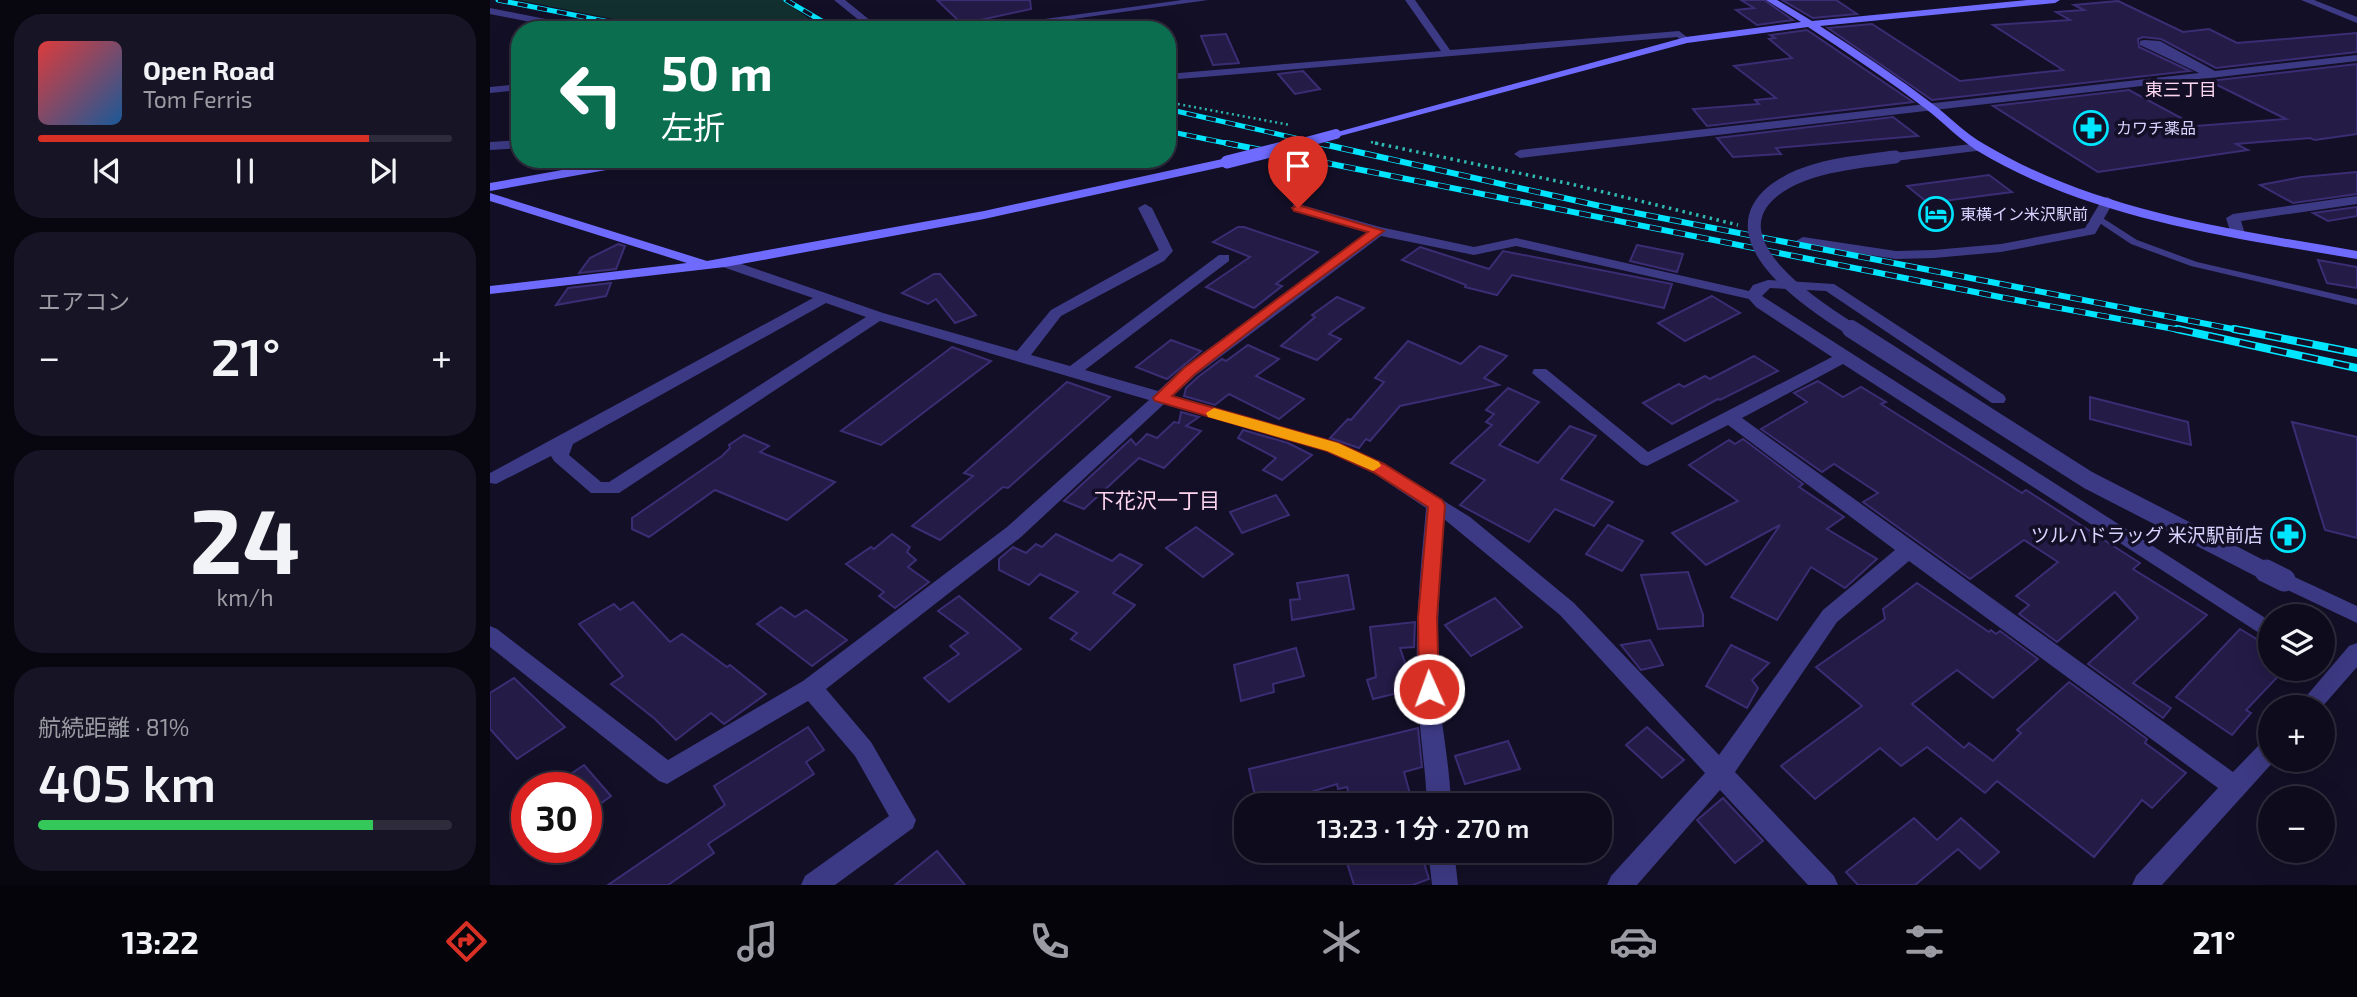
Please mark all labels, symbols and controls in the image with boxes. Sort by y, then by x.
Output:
text: 50 m [661,42,773,101]
icon: left [546,49,637,140]
text: Open Road [143,54,275,85]
district label: 東三丁目 [2145,78,2217,100]
text: Tom Ferris [143,85,252,113]
text: 左折 [661,107,725,145]
pharmacy icon: カワチ薬品 [2072,109,2110,147]
place label: カワチ薬品 [2116,118,2196,137]
pin [1268,136,1328,208]
icon: arrive [1279,147,1317,185]
icon: previous [88,152,126,190]
icon: pause [226,152,264,190]
icon: next [364,152,402,190]
hotel icon: 東横イン米沢駅前 [1917,195,1955,233]
place label: 東横イン米沢駅前 [1960,204,2088,223]
text: エアコン [38,287,130,315]
text: 21° [211,324,281,386]
text: − [38,333,60,379]
text: + [431,333,452,379]
text: 24 [190,483,300,592]
district label: 下花沢一丁目 [1094,487,1220,512]
pharmacy icon: ツルハドラッグ 米沢駅前店 [2269,516,2307,554]
place label: ツルハドラッグ 米沢駅前店 [2031,523,2263,546]
text: km/h [216,583,274,611]
map controls [2258,604,2335,863]
button: layers [2258,604,2335,681]
position arrow [1392,652,1466,726]
button: + [2258,695,2335,772]
text: 航続距離 · 81% [38,713,189,741]
text: 405 km [38,750,216,812]
speed limit sign: 30 [511,772,602,863]
button: − [2258,786,2335,863]
text: 13:23 · 1 分 · 270 m [1317,812,1529,843]
icon: directions [442,917,491,966]
icon: music [733,917,782,966]
icon: phone [1025,917,1074,966]
icon: climate [1317,917,1366,966]
icon: car [1609,917,1658,966]
icon: filters [1900,917,1949,966]
text: 13:22 [121,922,199,960]
text: 21° [2192,922,2236,960]

